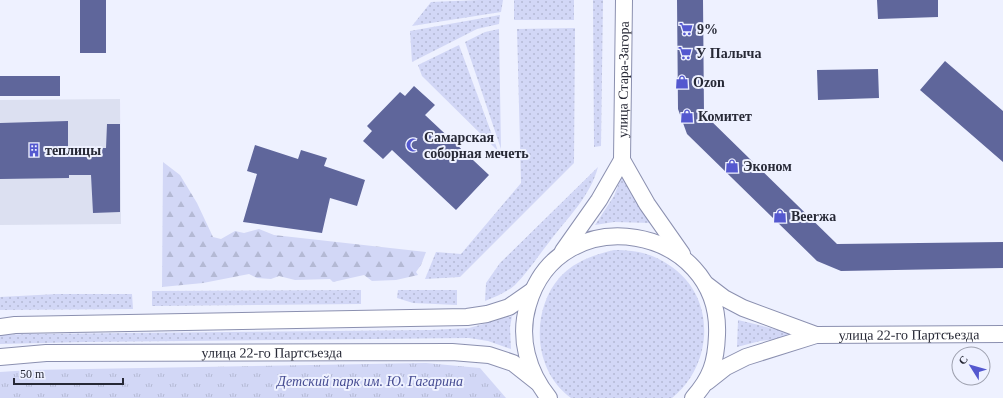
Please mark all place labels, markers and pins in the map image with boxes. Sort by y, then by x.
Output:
supermarket icon: 9% [678,21,694,37]
place label: 9% [697,22,718,37]
supermarket icon: У Палыча [677,45,693,61]
place label: У Палыча [696,46,761,61]
shop icon: Ozon [674,74,690,90]
place label: Ozon [693,75,725,90]
shop icon: Комитет [679,108,695,124]
place label: Комитет [698,109,752,124]
place label: Самарская соборная мечеть [424,130,529,161]
mosque icon: Самарская соборная мечеть [405,137,421,153]
building icon: теплицы [26,142,42,158]
place label: теплицы [45,143,101,158]
shop icon: Эконом [724,158,740,174]
place label: Эконом [743,159,792,174]
shop icon: Beerжа [772,208,788,224]
place label: Beerжа [791,209,836,224]

